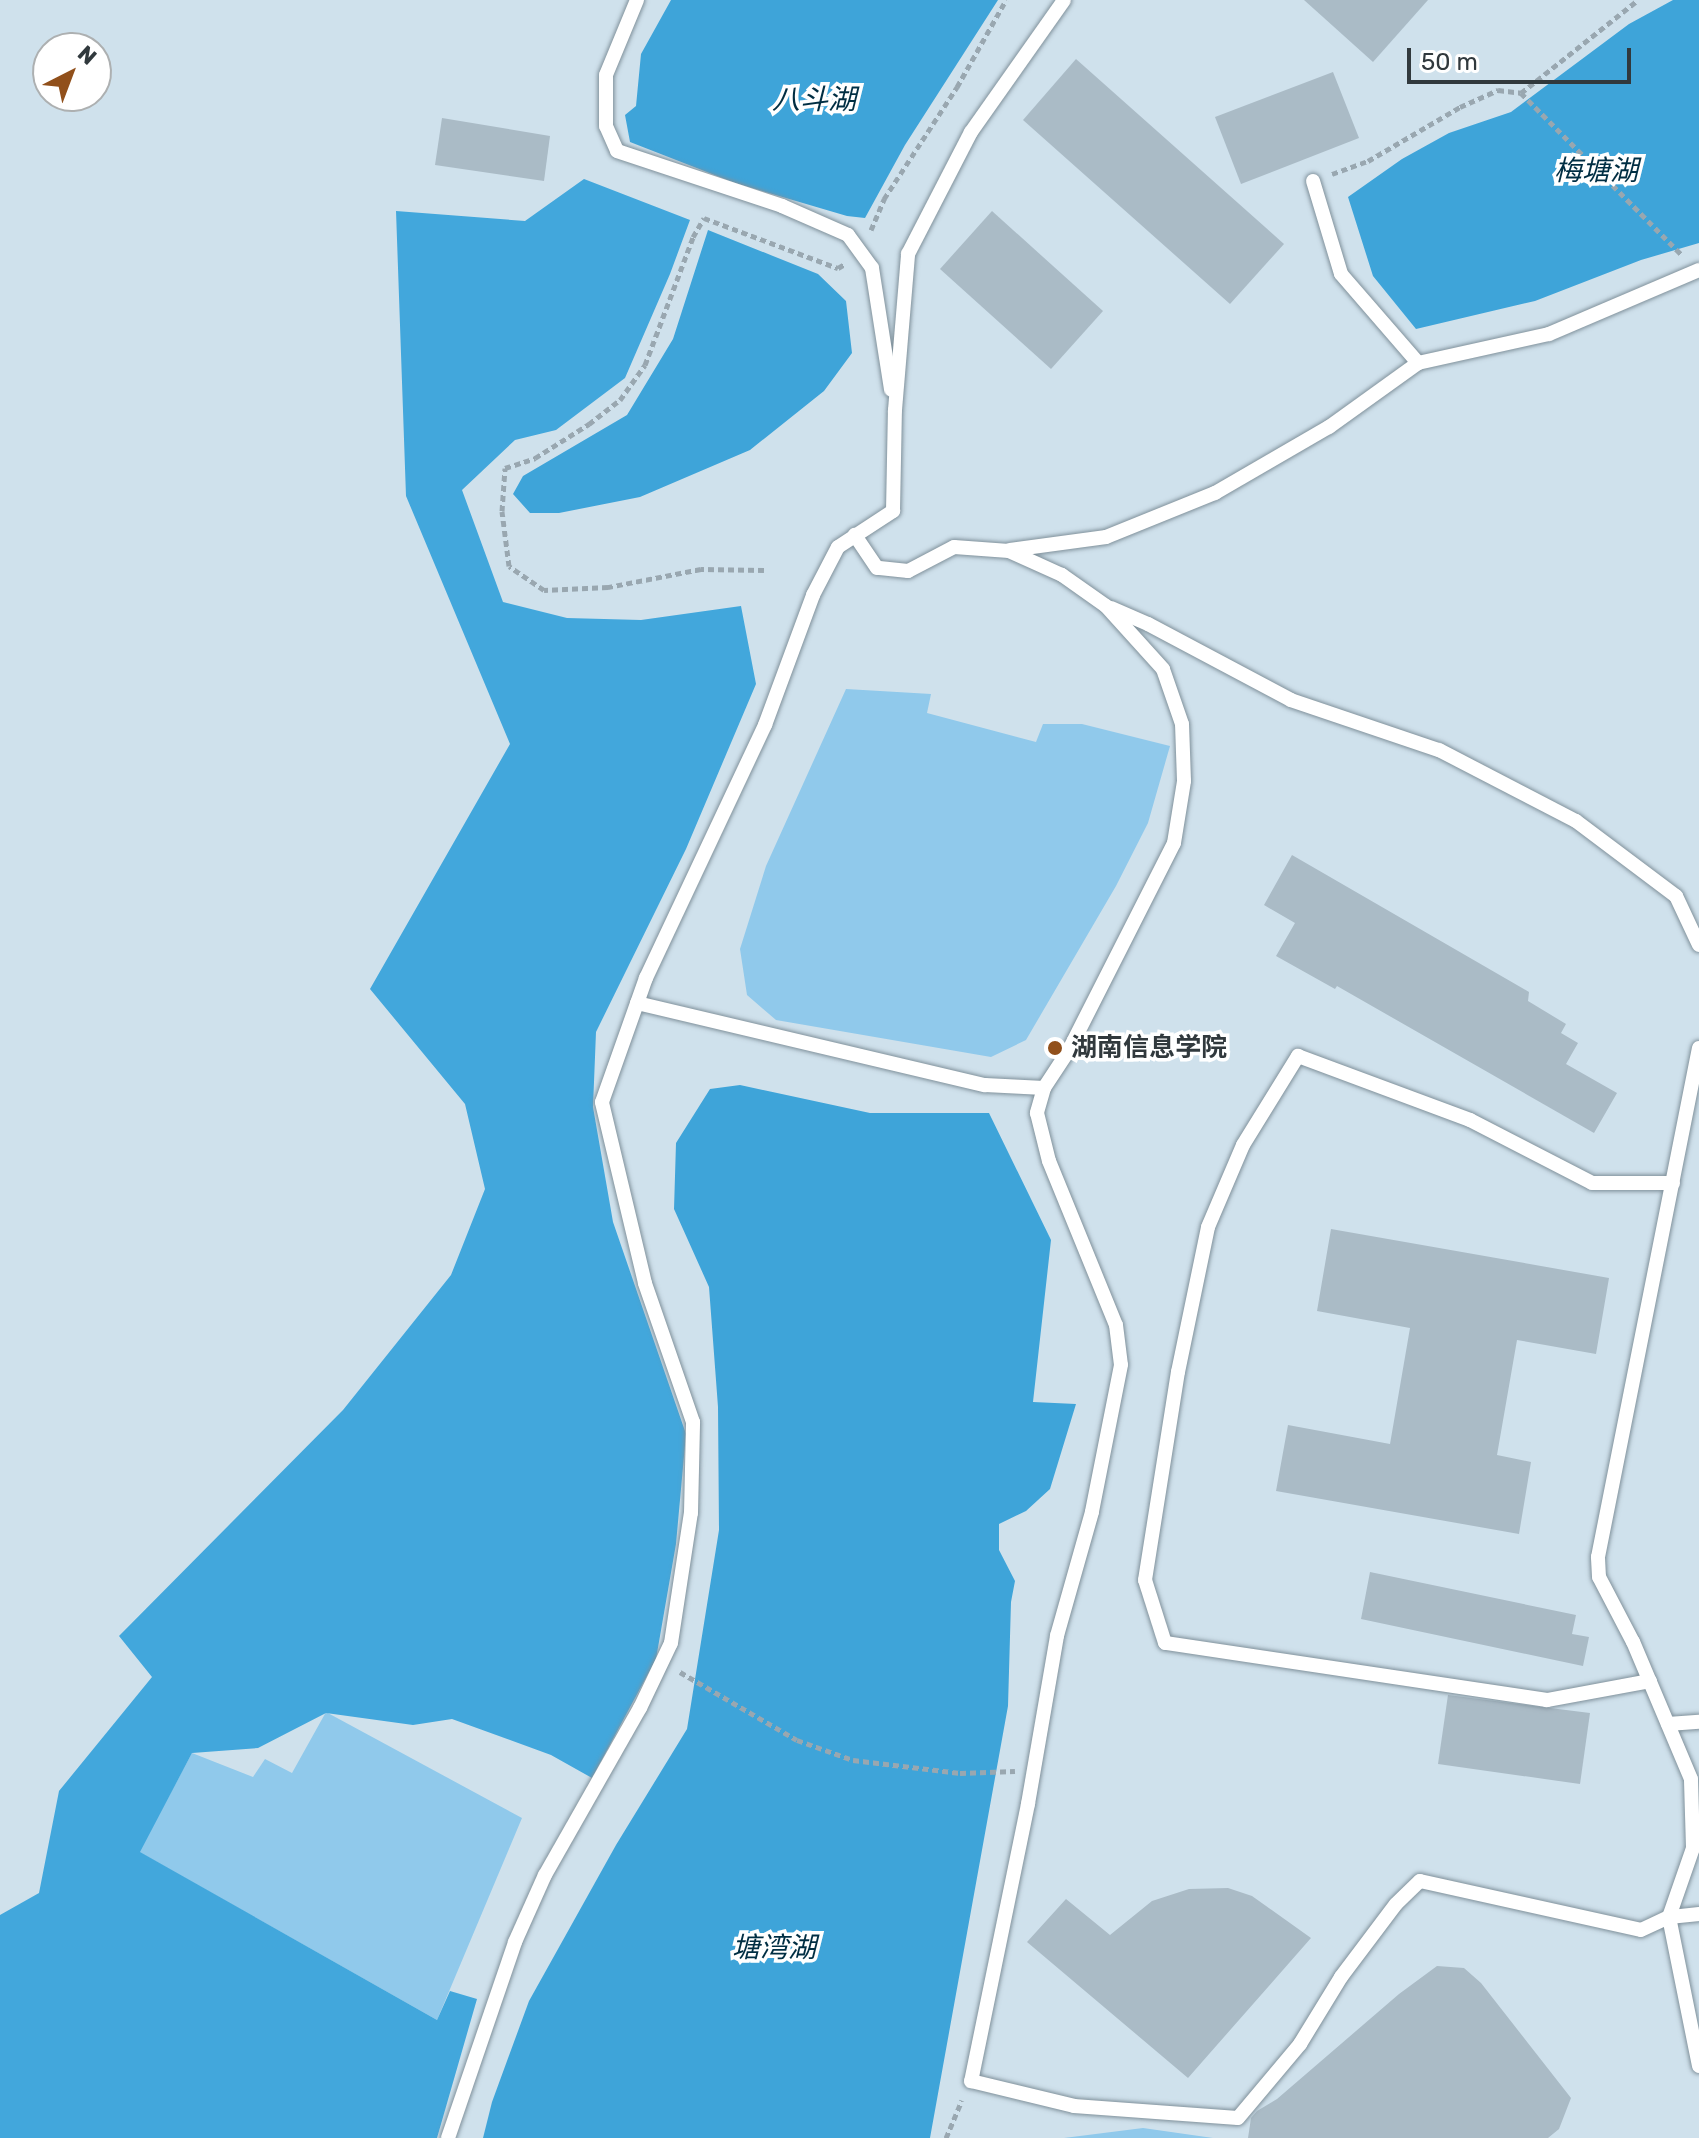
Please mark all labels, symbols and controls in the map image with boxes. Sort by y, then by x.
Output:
north arrow [32,32,112,112]
scale bar [1411,32,1635,82]
text: N [72,40,102,71]
text: 50 m [1421,48,1478,76]
water label: 八斗湖 [772,83,856,117]
water label: 梅塘湖 [1554,154,1638,188]
place label: 湖南信息学院 [1071,1032,1227,1064]
marker: 湖南信息学院 [1046,1039,1064,1057]
water label: 塘湾湖 [732,1931,816,1965]

